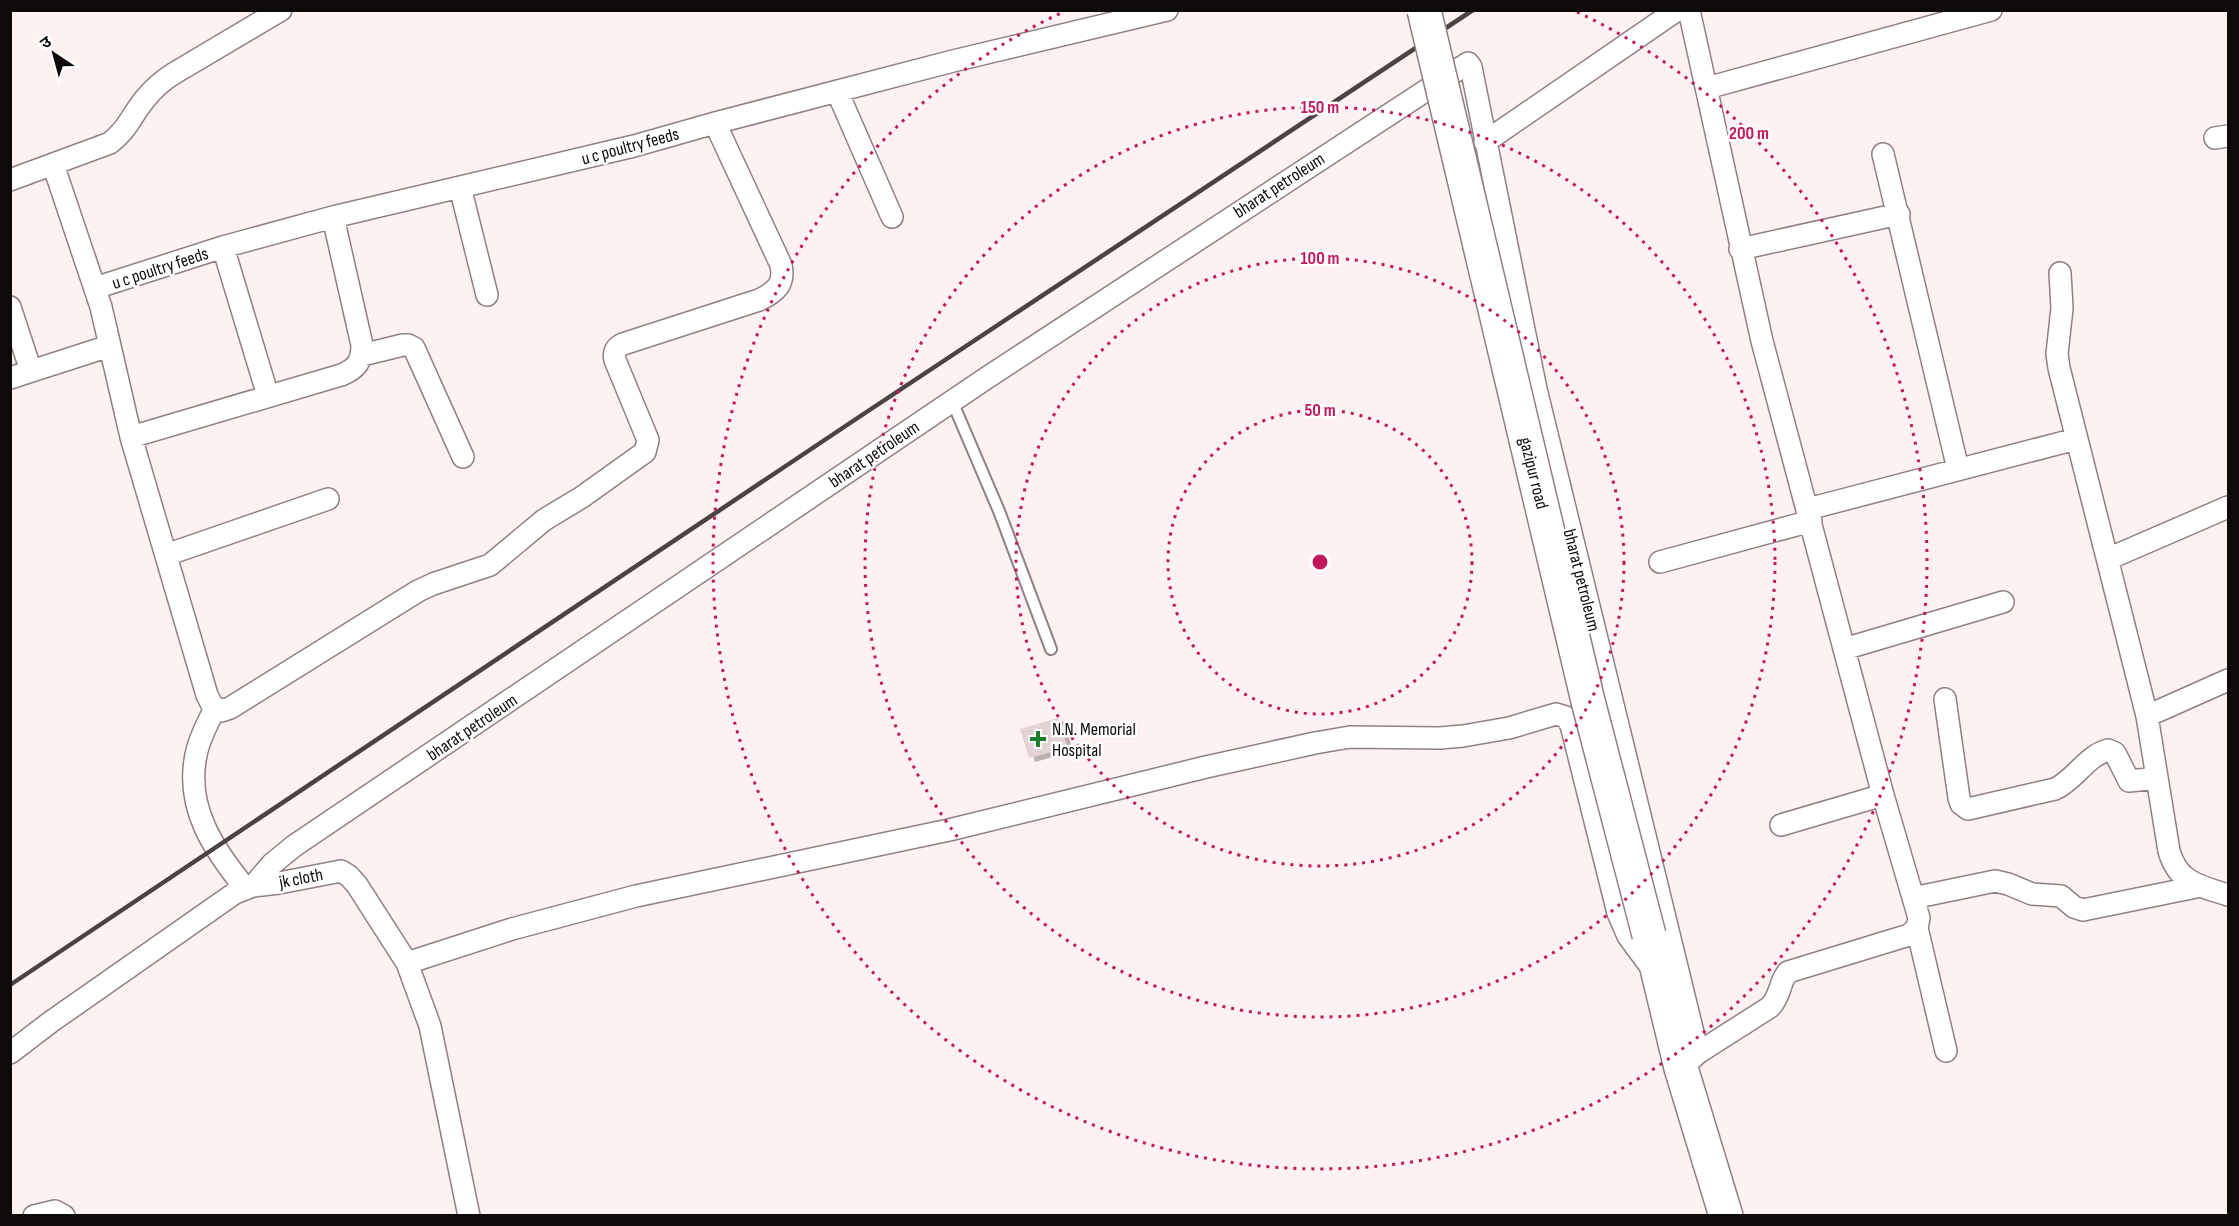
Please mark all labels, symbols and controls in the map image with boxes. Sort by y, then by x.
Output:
north arrow [24,24,84,84]
text: उ [37,32,56,54]
text: 150 m [1301,97,1339,118]
street label: u c poultry feeds [579,123,681,170]
text: 200 m [1729,123,1769,144]
street label: bharat petroleum [1230,148,1329,223]
street label: u c poultry feeds [109,243,211,294]
text: 100 m [1301,248,1340,269]
text: 50 m [1304,400,1336,421]
street label: bharat petroleum [825,417,923,492]
street label: gazipur road [1514,435,1553,511]
street label: bharat petroleum [1559,527,1604,633]
centre of rings [1310,552,1330,572]
street label: bharat petroleum [423,690,521,765]
place label: N.N. Memorial Hospital [1052,719,1136,761]
marker: N.N. Memorial Hospital [1029,730,1047,748]
street label: jk cloth [276,864,325,893]

